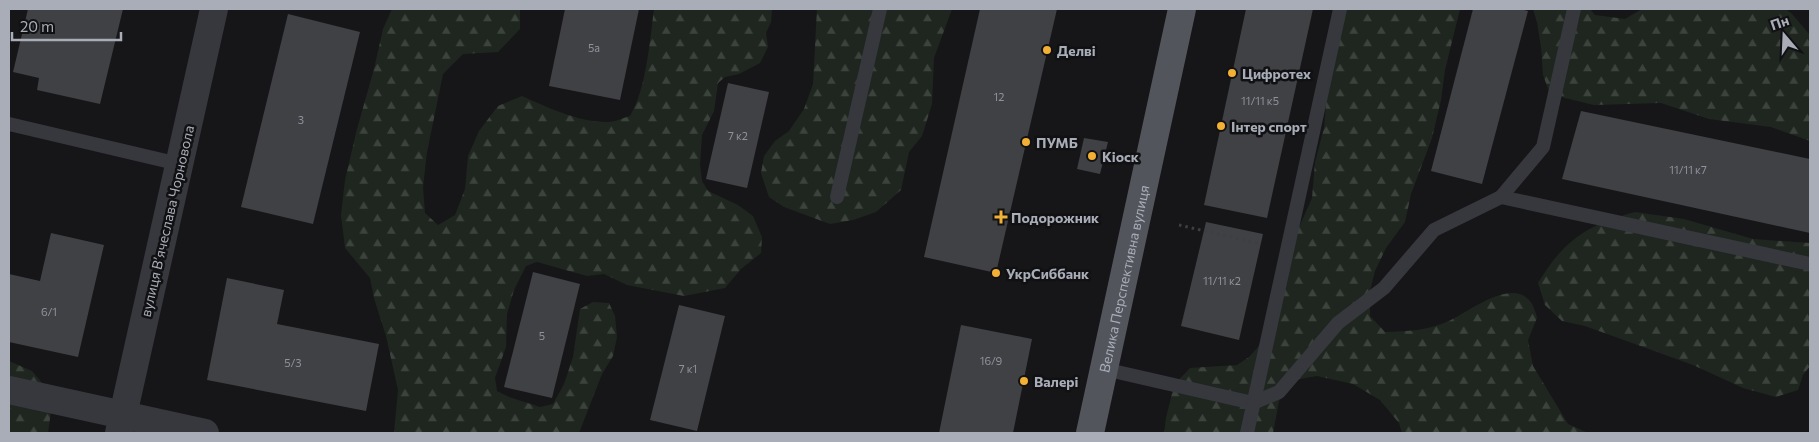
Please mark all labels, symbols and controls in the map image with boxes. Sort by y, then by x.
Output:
scale bar [12,10,121,42]
north arrow [1759,10,1809,60]
text: Пн [1768,11,1791,33]
text: 20 m [20,17,54,35]
house number: 5а [588,41,600,54]
place label: Делві [1057,42,1096,59]
marker: Делві [1041,44,1053,56]
place label: Цифротех [1242,65,1311,82]
marker: Цифротех [1226,67,1238,79]
house number: 12 [994,90,1004,103]
house number: 11/11 к5 [1241,94,1279,107]
house number: 3 [298,113,304,126]
place label: Інтер спорт [1231,118,1307,135]
marker: Інтер спорт [1215,120,1227,132]
street label: вулиця Вʼячеслава Чорновола [137,124,197,318]
house number: 7 к2 [728,129,748,142]
place label: ПУМБ [1036,134,1078,151]
marker: ПУМБ [1020,136,1032,148]
place label: Кіоск [1102,148,1139,165]
marker: Кіоск [1086,150,1098,162]
house number: 11/11 к7 [1669,163,1707,176]
street label: Велика Перспективна вулиця [1095,183,1152,374]
place label: Подорожник [1011,209,1099,226]
marker: Подорожник [995,211,1007,223]
place label: УкрСиббанк [1006,265,1089,282]
marker: УкрСиббанк [990,267,1002,279]
house number: 11/11 к2 [1203,274,1241,287]
house number: 6/1 [41,305,57,318]
house number: 5 [539,329,545,342]
house number: 16/9 [980,354,1003,367]
house number: 5/3 [284,356,302,369]
house number: 7 к1 [679,362,697,375]
place label: Валері [1034,373,1079,390]
marker: Валері [1018,375,1030,387]

